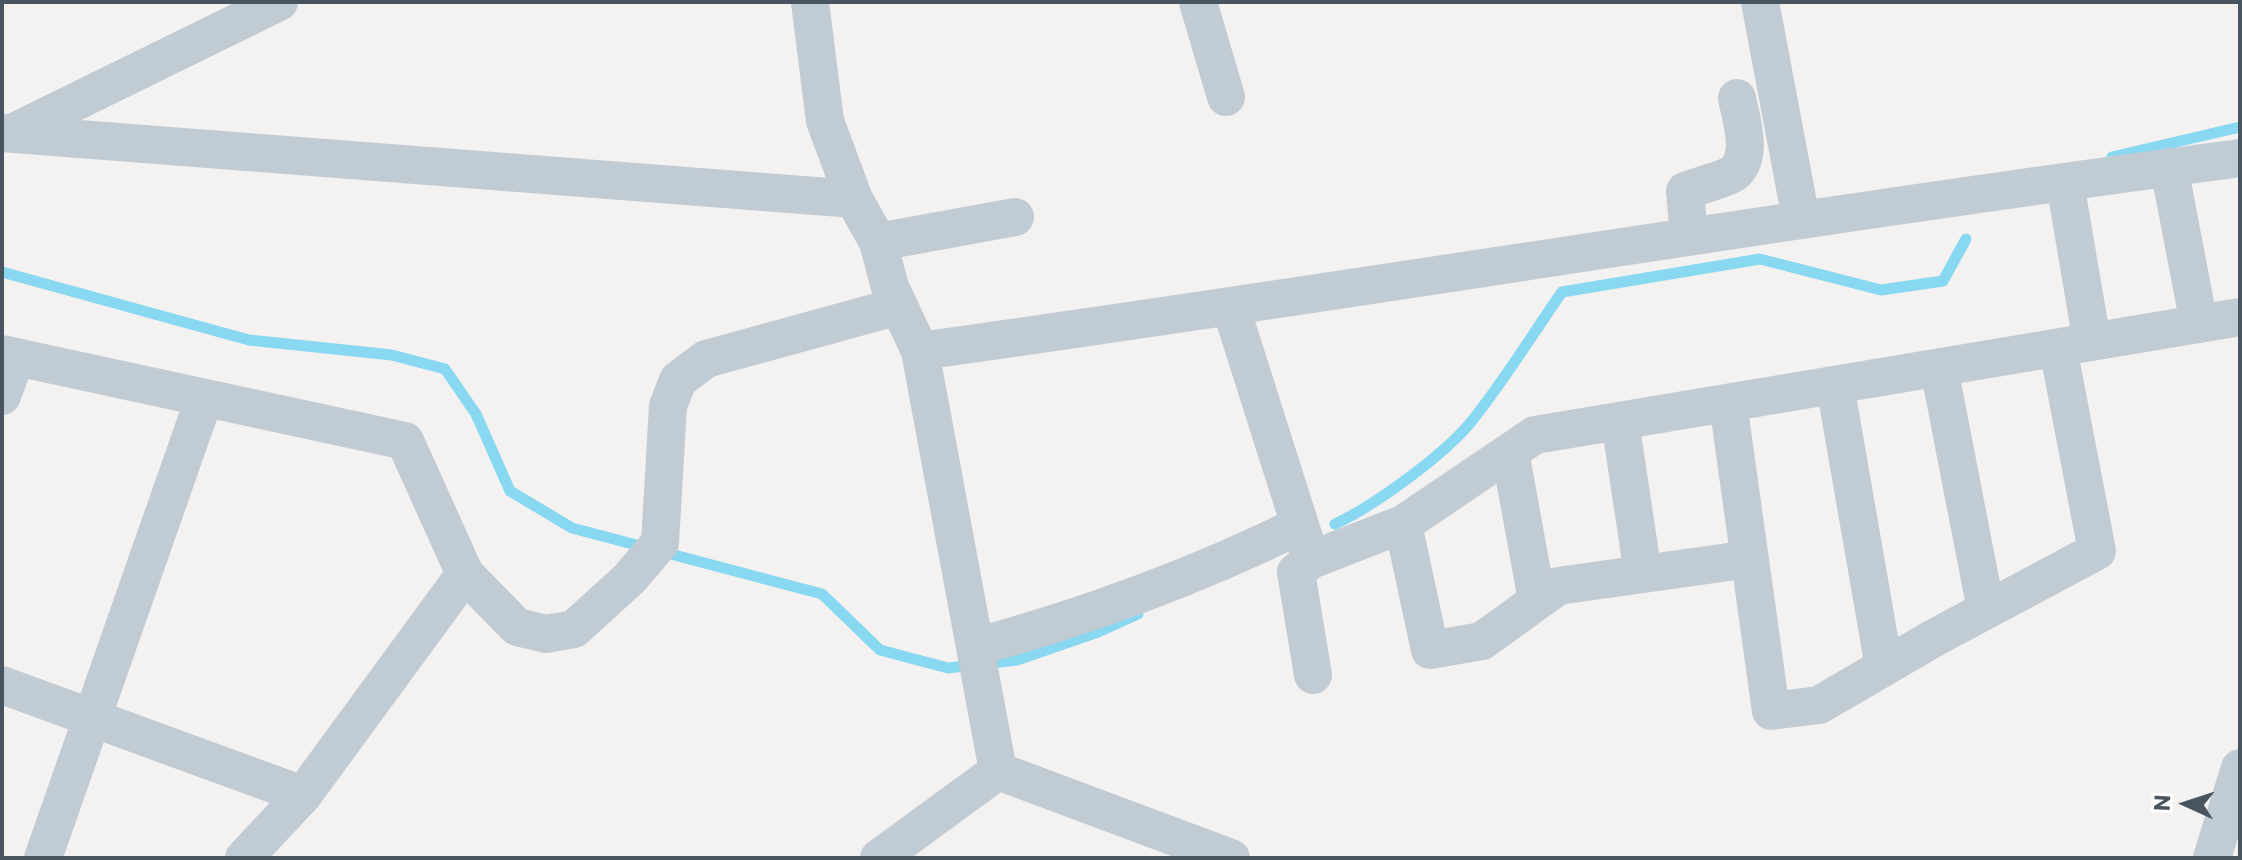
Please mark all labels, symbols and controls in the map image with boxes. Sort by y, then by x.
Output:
north arrow [2146,764,2226,844]
text: N [2148,794,2175,812]

